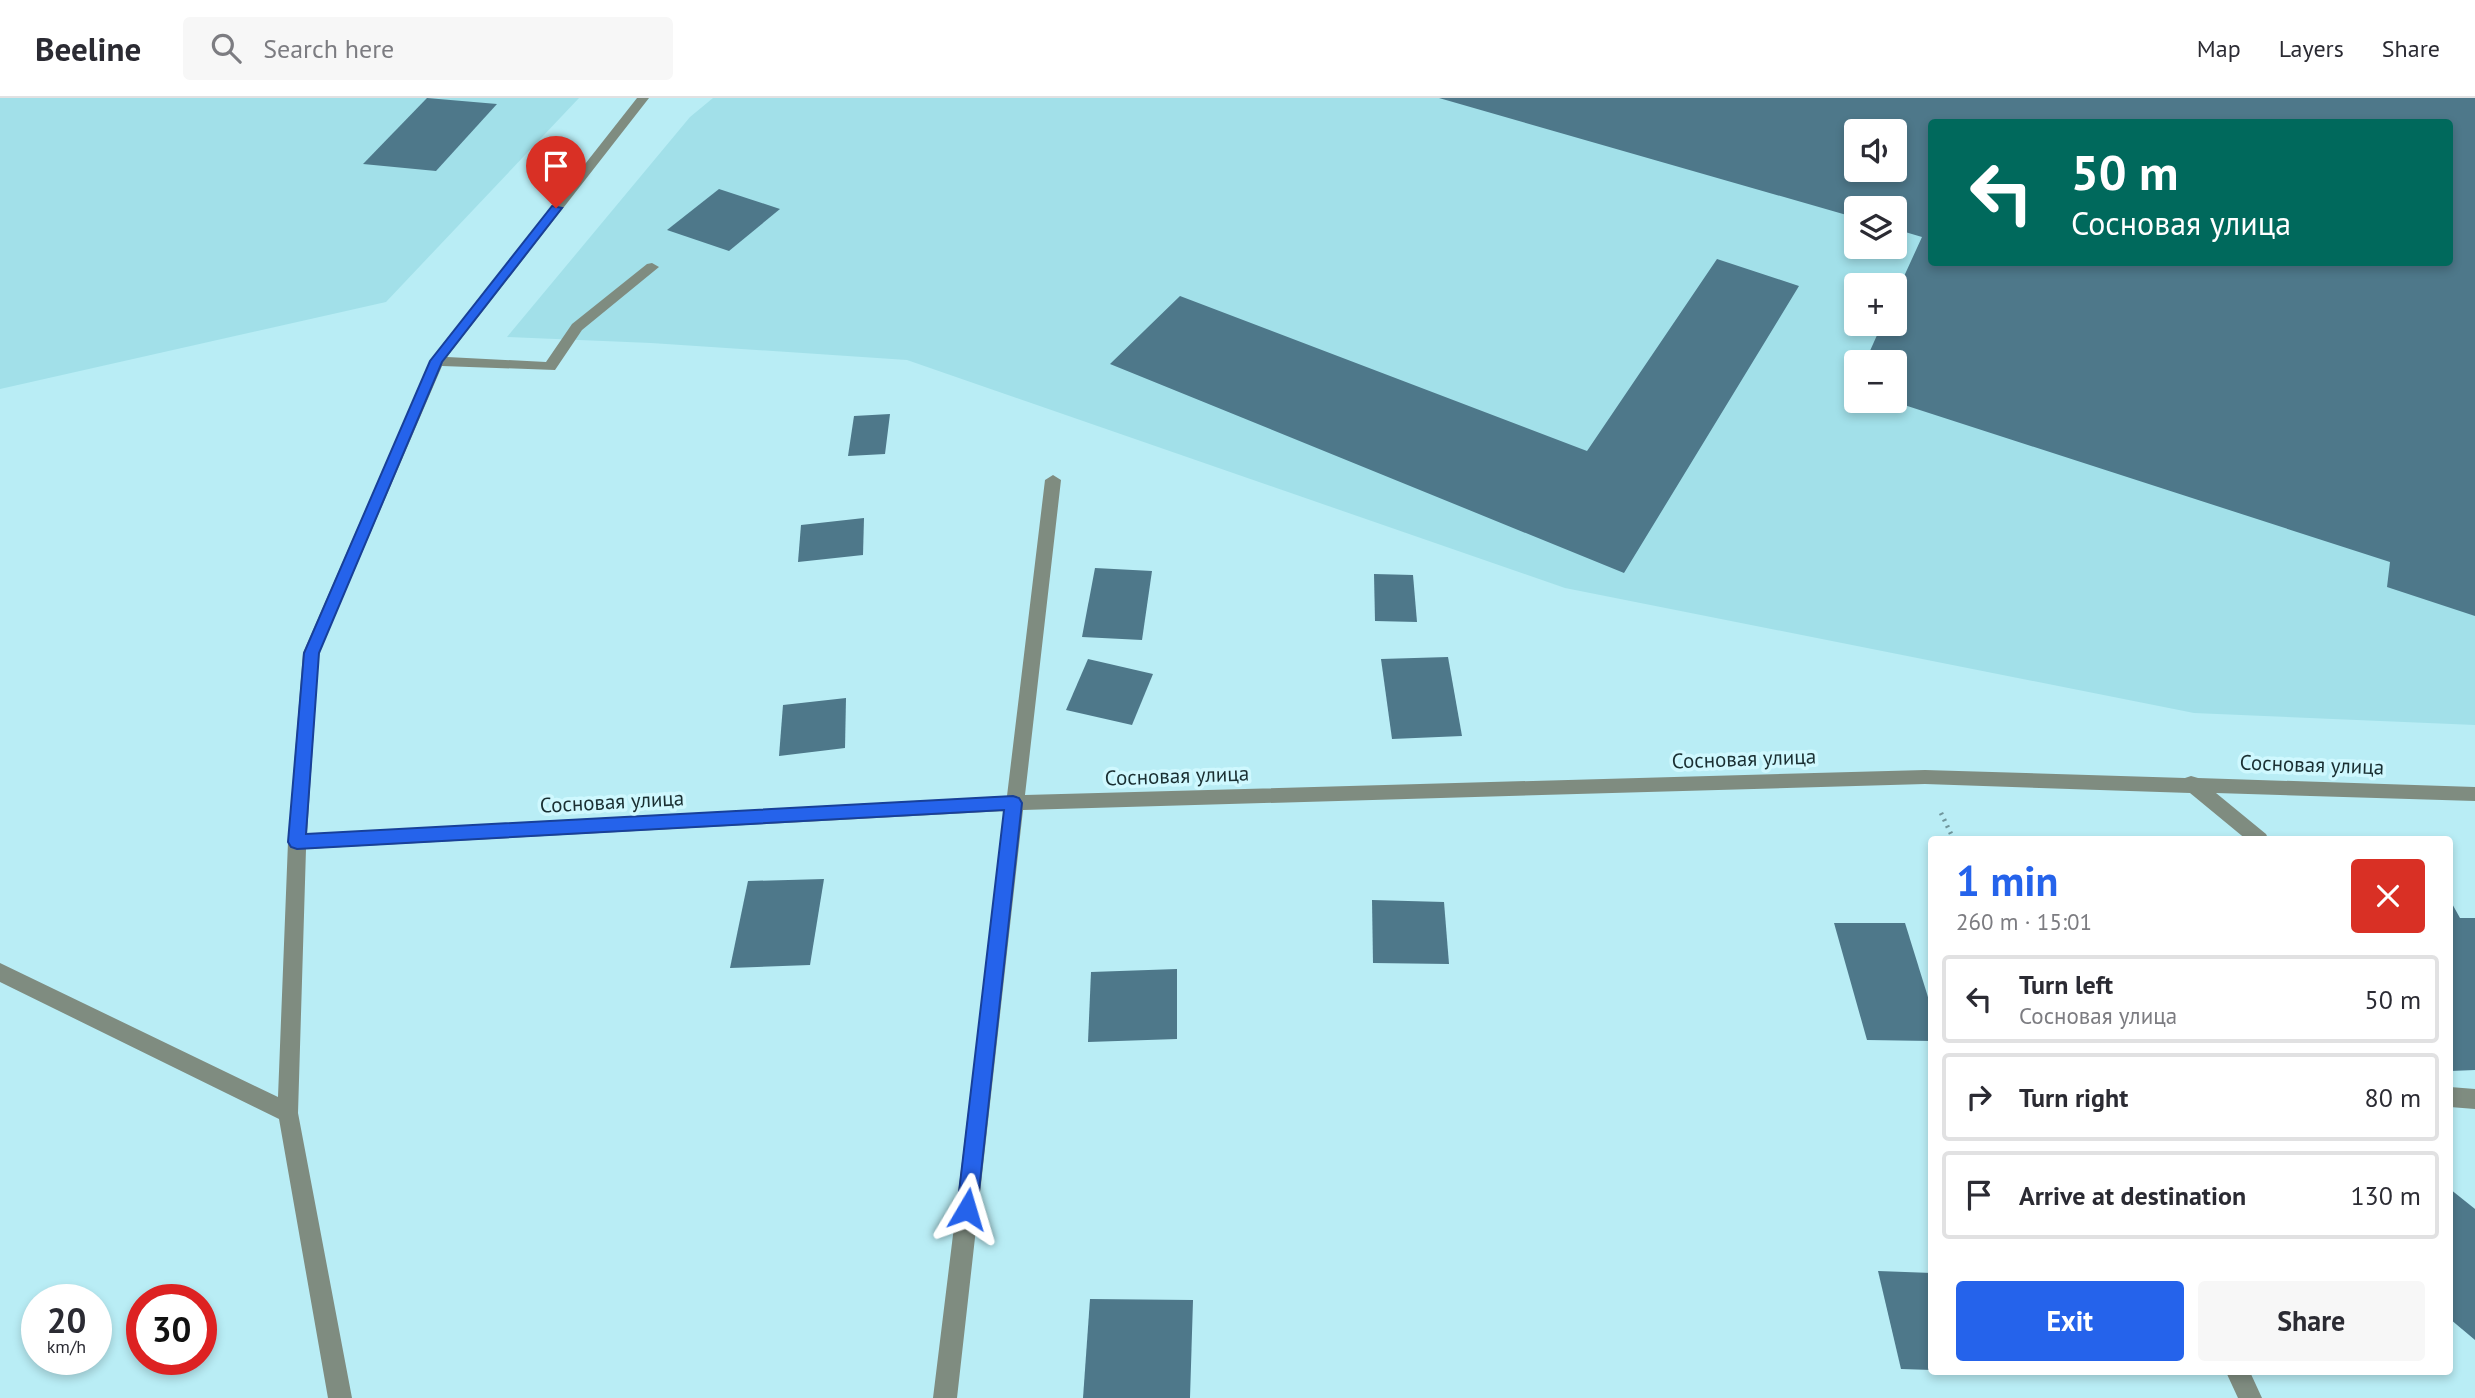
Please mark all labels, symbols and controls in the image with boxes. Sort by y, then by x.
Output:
search box [183,17,673,80]
text: Beeline [35,27,141,70]
icon: search [207,29,245,67]
text: Search here [263,32,394,65]
text: Map [2197,33,2241,64]
text: Layers [2279,33,2344,64]
text: Share [2382,33,2440,64]
map controls [1844,119,1907,413]
button: sound [1844,119,1907,182]
pin [526,136,586,208]
text: 50 m [2071,140,2178,204]
icon: arrive [537,147,575,185]
icon: left [1956,147,2047,238]
button: layers [1844,196,1907,259]
text: Сосновая улица [2071,202,2291,244]
button: + [1844,273,1907,336]
button: − [1844,350,1907,413]
street label: Сосновая улица [1671,742,1817,775]
street label: Сосновая улица [2239,748,2385,781]
street label: Сосновая улица [1104,759,1250,792]
street label: Сосновая улица [539,784,685,819]
text: 1 min [1956,853,2058,908]
button: close [2351,859,2425,933]
text: 260 m · 15:01 [1956,907,2092,936]
text: Turn left [2019,968,2113,1001]
icon: left [1960,980,1998,1018]
text: 50 m [2365,983,2421,1016]
text: Сосновая улица [2019,1001,2177,1030]
icon: right [1960,1078,1998,1116]
text: Turn right [2019,1081,2128,1114]
text: 80 m [2365,1081,2421,1114]
position arrow [930,1172,1004,1246]
icon: arrive [1960,1176,1998,1214]
text: Arrive at destination [2019,1179,2246,1212]
text: 130 m [2350,1179,2421,1212]
button: Exit [1956,1281,2184,1361]
button: Share [2198,1281,2425,1361]
speed limit sign: 30 [126,1284,217,1375]
text: 20 [47,1297,86,1343]
text: km/h [47,1335,86,1358]

